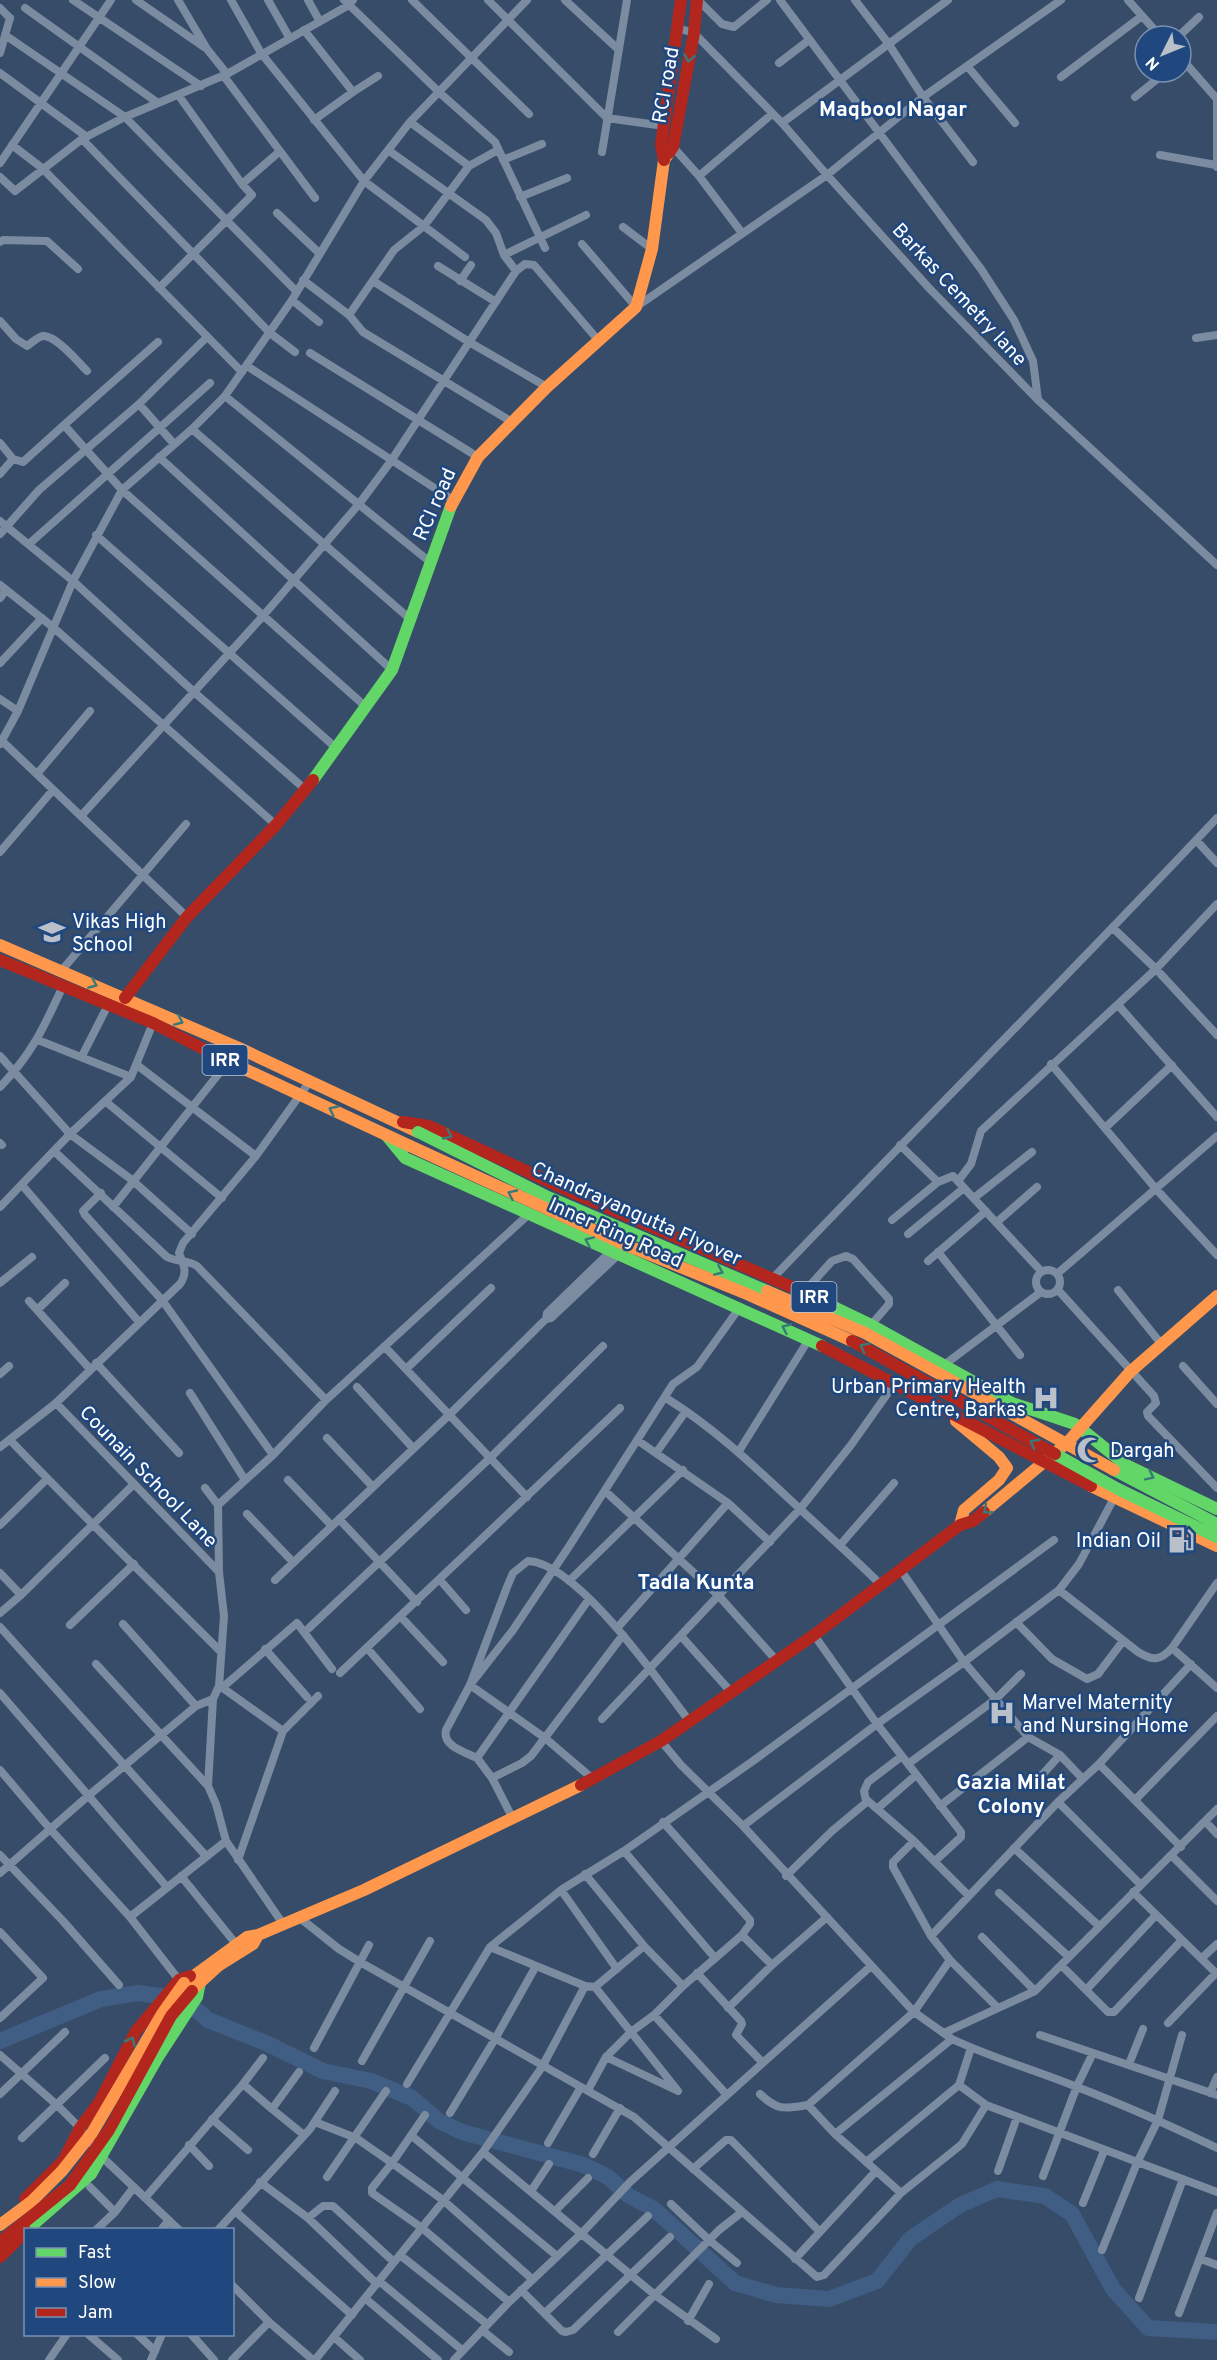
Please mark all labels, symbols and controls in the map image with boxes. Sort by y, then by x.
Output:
north arrow [1133,24,1193,84]
street label: RCI road [647,45,686,126]
text: N [1142,52,1165,74]
one-way arrow [683,53,696,63]
district label: Maqbool Nagar [819,97,967,124]
street label: Barkas Cemetry lane [885,218,1032,372]
street label: RCI road [408,464,463,545]
place label: Vikas High School [72,910,166,959]
school or university icon: Vikas High School [37,917,67,947]
one-way arrow [86,977,97,989]
one-way arrow [172,1014,183,1026]
road number: IRR [202,1045,248,1075]
one-way arrow [329,1106,340,1118]
one-way arrow [442,1127,453,1139]
street label: Chandrayangutta Flyover [527,1157,746,1273]
one-way arrow [508,1189,519,1201]
street label: Inner Ring Road [544,1193,686,1275]
one-way arrow [584,1237,595,1249]
one-way arrow [713,1264,724,1276]
road number: IRR [792,1282,836,1312]
one-way arrow [782,1324,793,1336]
one-way arrow [860,1343,871,1354]
place label: Urban Primary Health Centre, Barkas [831,1375,1026,1424]
hospital icon: Urban Primary Health Centre, Barkas [1031,1383,1061,1413]
street label: Counain School Lane [73,1401,222,1554]
mosque icon: Dargah [1075,1435,1105,1465]
one-way arrow [1030,1439,1040,1450]
place label: Dargah [1110,1439,1175,1465]
one-way arrow [1143,1469,1154,1481]
one-way arrow [983,1502,994,1513]
fuel station icon: Indian Oil [1166,1525,1196,1555]
place label: Indian Oil [1076,1529,1161,1555]
district label: Tadla Kunta [637,1570,755,1597]
place label: Marvel Maternity and Nursing Home [1022,1691,1189,1740]
hospital icon: Marvel Maternity and Nursing Home [987,1698,1017,1728]
district label: Gazia Milat Colony [957,1770,1066,1821]
one-way arrow [123,2037,135,2048]
legend [24,2228,234,2336]
text: Fast [78,2242,111,2265]
text: Slow [78,2272,116,2295]
text: Jam [78,2302,113,2325]

